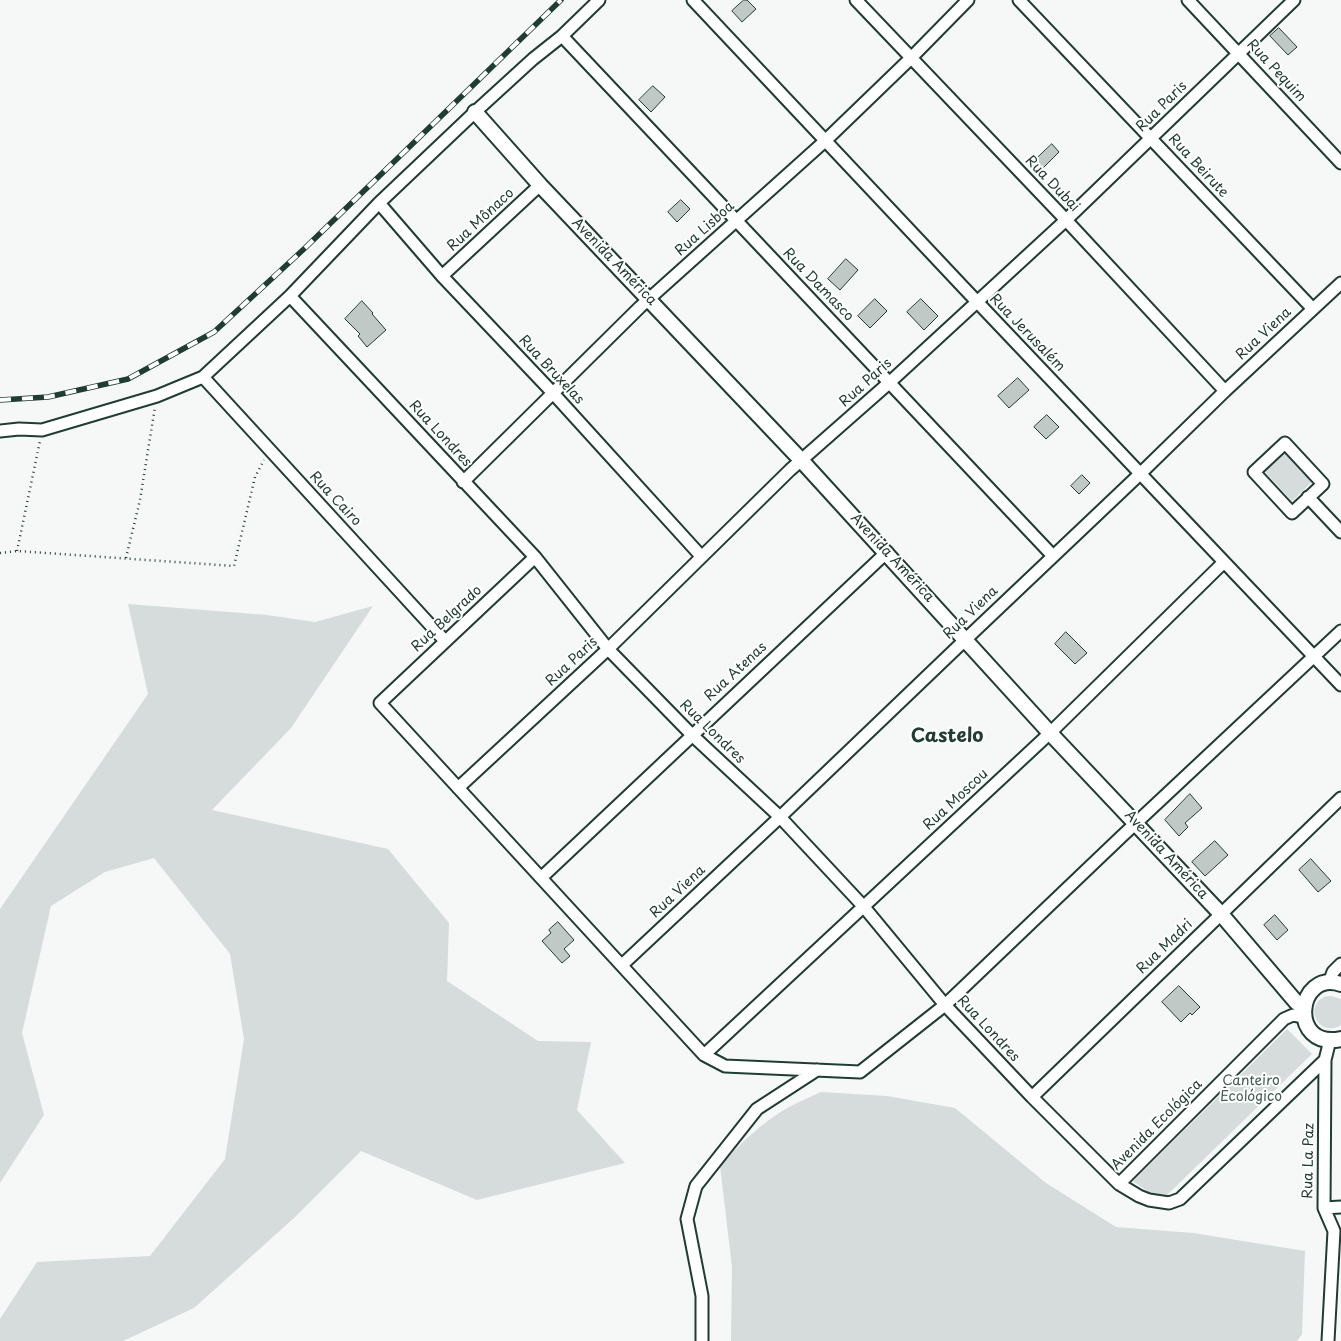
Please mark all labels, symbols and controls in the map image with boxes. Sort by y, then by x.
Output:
street label: Rua Pequim [1243,36,1309,106]
street label: Rua Paris [1133,78,1191,136]
street label: Rua Beirute [1164,131,1232,201]
street label: Rua Dubai [1021,153,1083,215]
street label: Rua Mônaco [444,185,518,255]
street label: Rua Lisboa [672,198,738,260]
street label: Avenida América [568,215,660,309]
street label: Rua Damasco [779,245,857,325]
street label: Rua Jerusalém [986,291,1068,375]
street label: Rua Viena [1233,304,1295,364]
street label: Rua Bruxelas [515,332,587,408]
street label: Rua Paris [836,355,896,411]
street label: Rua Londres [405,397,475,471]
street label: Rua Cairo [306,468,364,530]
street label: Avenida América [847,510,937,606]
street label: Rua Belgrado [408,582,486,656]
street label: Rua Viena [940,583,1002,643]
street label: Rua Paris [543,634,601,690]
street label: Rua Atenas [701,639,771,705]
street label: Rua Londres [676,697,748,767]
district label: Castelo [911,726,983,748]
street label: Rua Moscou [920,766,992,834]
street label: Avenida América [1121,807,1211,903]
street label: Rua Viena [647,862,709,922]
street label: Rua Madri [1134,916,1196,978]
street label: Rua Londres [953,992,1023,1066]
park label: Canteiro Ecológico [1220,1073,1282,1106]
street label: Avenida Ecológica [1108,1076,1206,1174]
street label: Rua La Paz [1300,1123,1318,1199]

